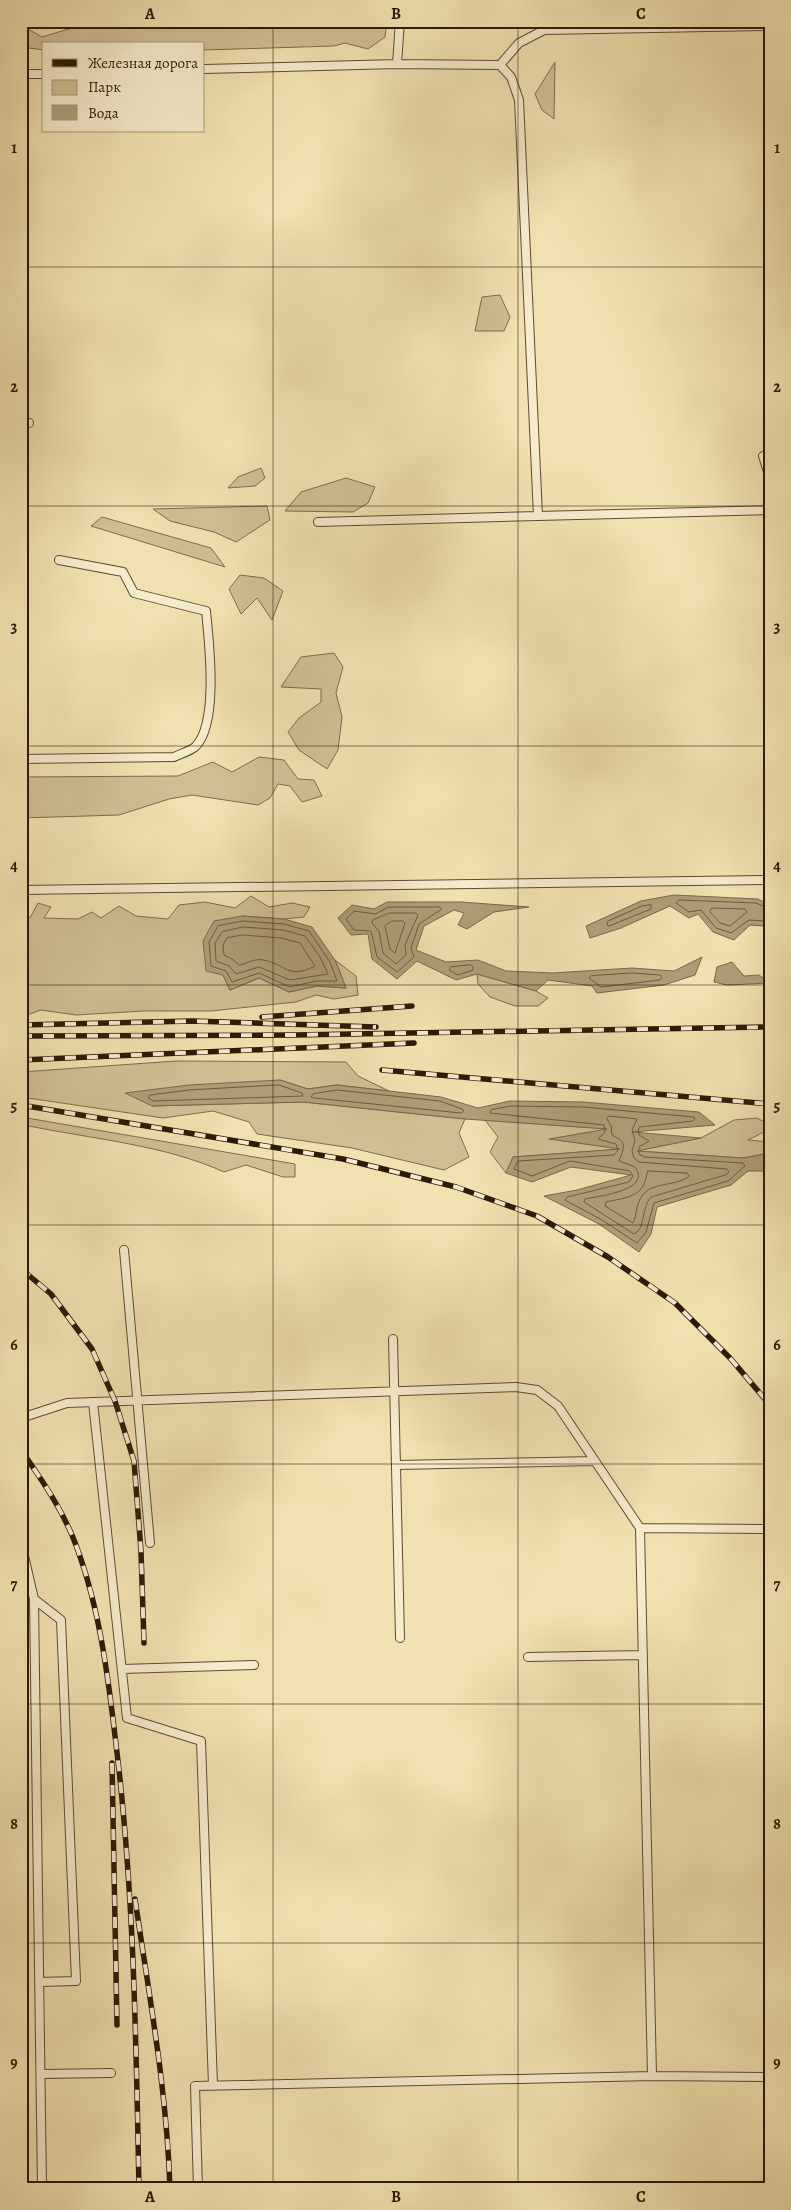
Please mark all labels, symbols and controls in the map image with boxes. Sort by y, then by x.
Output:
text: A [144,3,156,25]
text: B [391,3,401,25]
text: C [636,3,646,25]
legend [42,42,205,132]
text: Железная дорога [88,53,198,73]
text: Парк [88,77,121,97]
text: Вода [88,103,119,123]
text: 1 [11,137,17,159]
text: 1 [774,137,780,159]
text: 2 [10,376,18,398]
text: 2 [773,376,781,398]
text: 3 [11,616,18,638]
text: 3 [774,616,781,638]
text: 4 [10,855,18,877]
text: 4 [773,855,781,877]
text: 5 [11,1095,18,1117]
text: 5 [774,1095,781,1117]
text: 6 [10,1334,18,1356]
text: 6 [773,1334,781,1356]
text: 7 [11,1574,18,1596]
text: 7 [774,1574,781,1596]
text: 8 [10,1813,18,1835]
text: 8 [773,1813,781,1835]
text: 9 [10,2052,18,2074]
text: 9 [773,2052,781,2074]
text: A [144,2186,156,2208]
text: B [391,2186,401,2208]
text: C [636,2186,646,2208]

